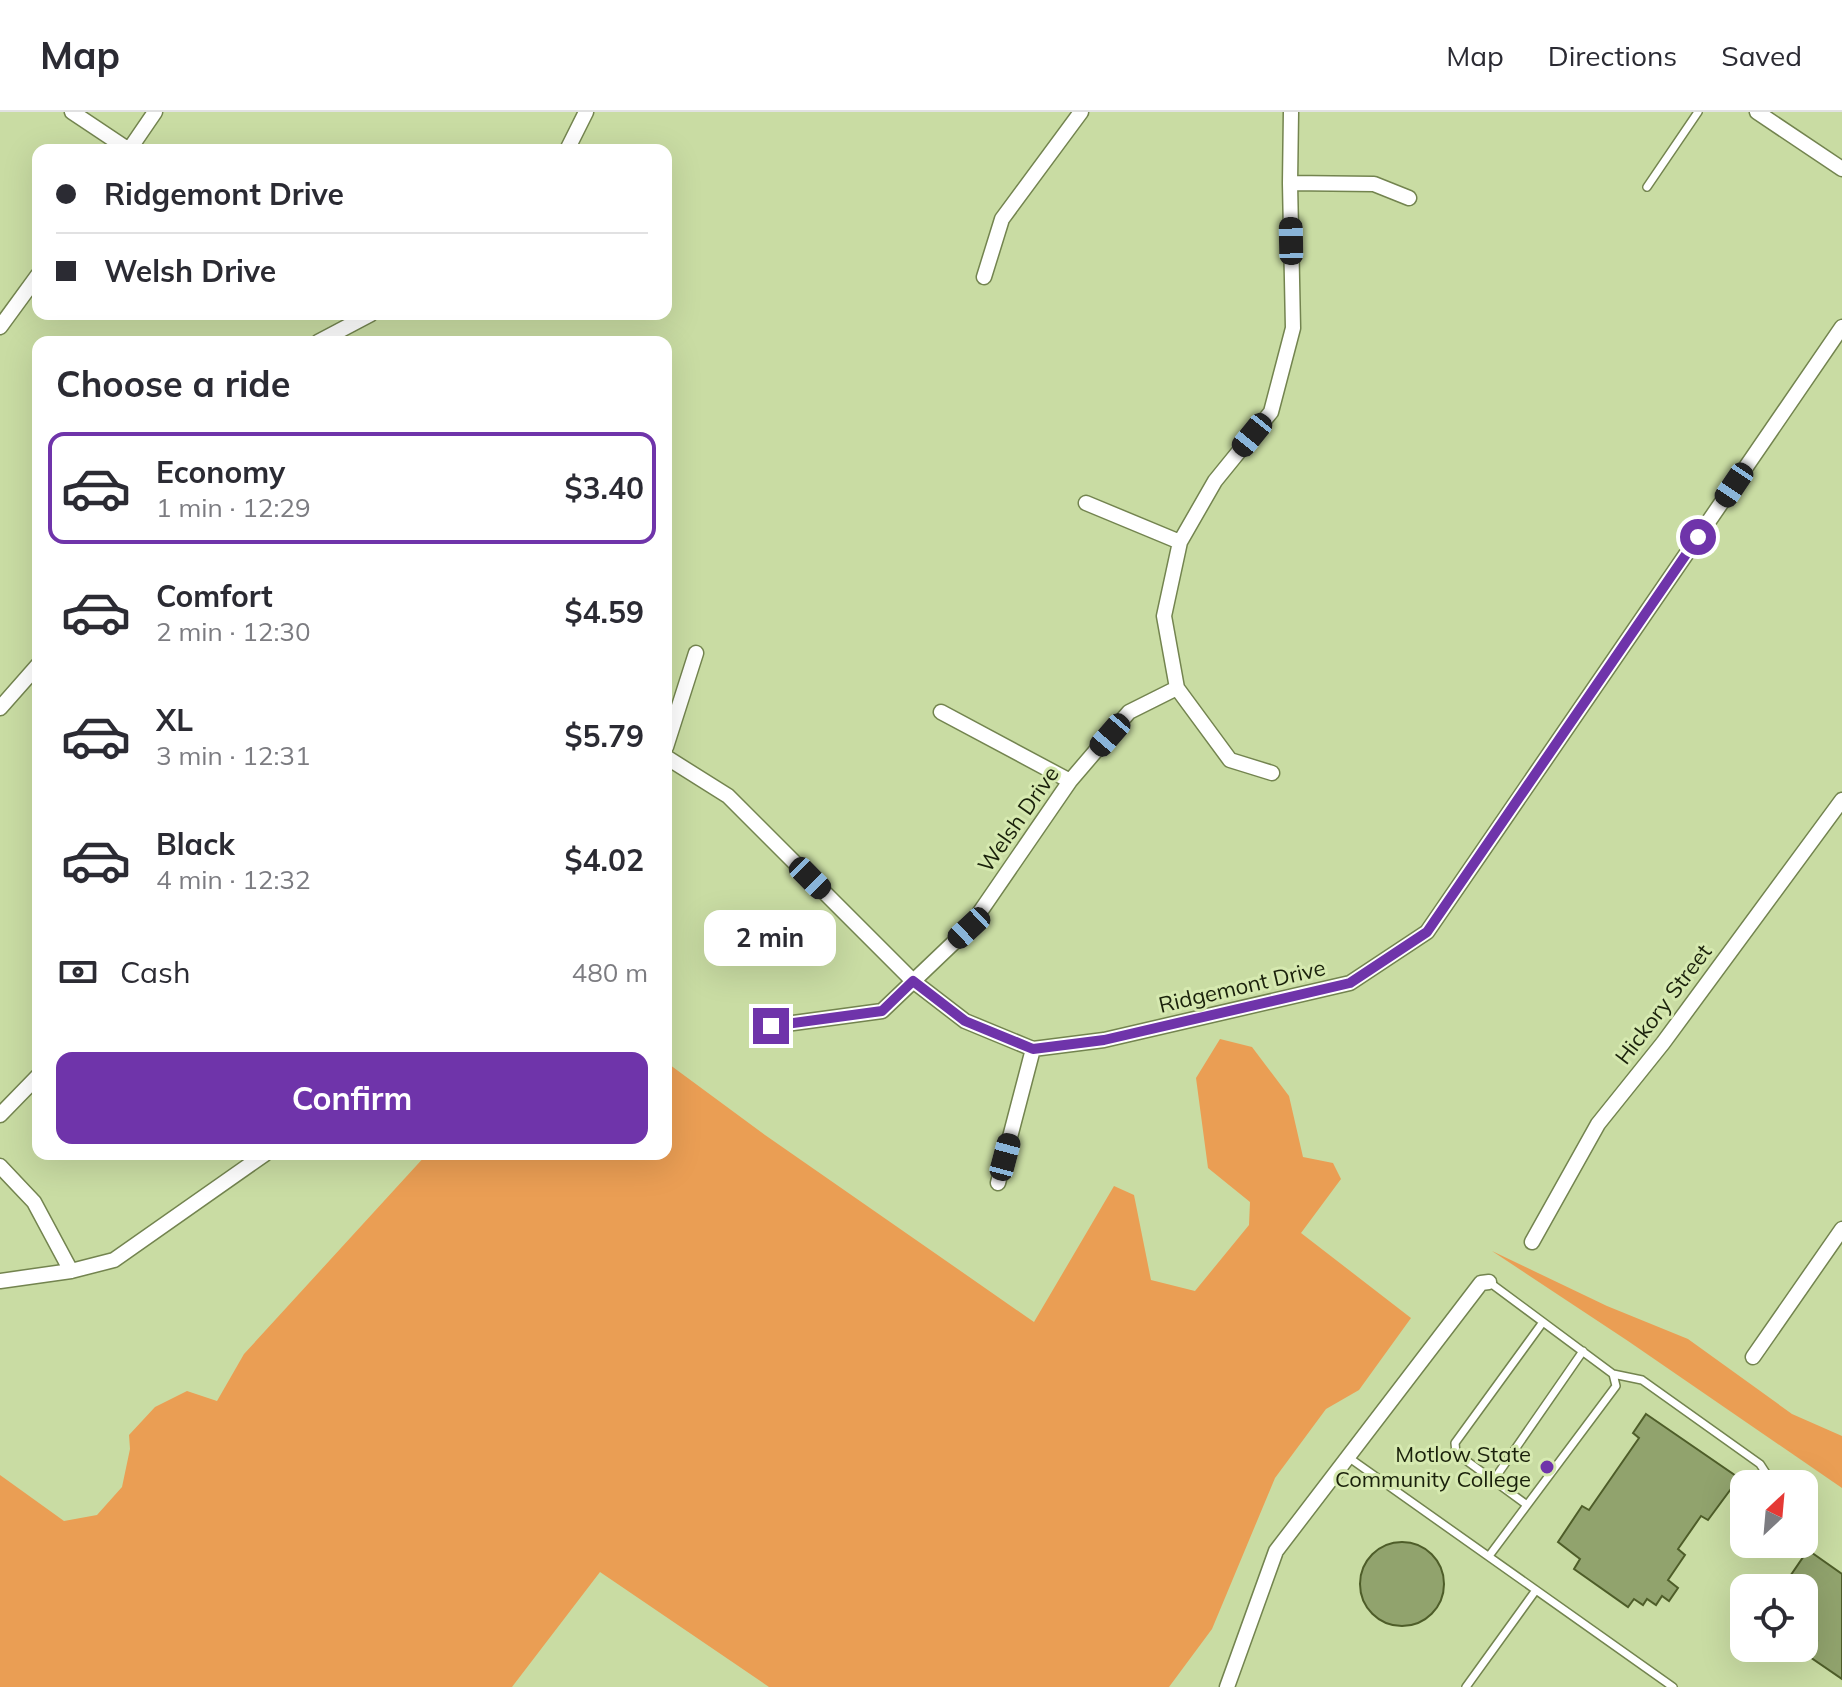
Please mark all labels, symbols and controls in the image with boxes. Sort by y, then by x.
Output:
text: Map [40,31,120,79]
text: Map [1446,38,1504,73]
text: Directions [1548,38,1677,73]
text: Saved [1721,38,1802,73]
text: Ridgemont Drive [104,175,344,213]
car [1279,217,1303,265]
text: Welsh Drive [104,252,276,290]
text: Choose a ride [56,361,290,406]
car [1228,409,1276,461]
icon: car [60,452,132,524]
text: Economy [156,453,285,491]
car [1711,458,1757,512]
text: $3.40 [565,469,644,507]
text: 1 min · 12:29 [156,491,311,524]
route start [1680,519,1716,555]
icon: car [60,576,132,648]
text: Comfort [156,577,273,615]
text: $4.59 [565,593,644,631]
text: 2 min · 12:30 [156,615,311,648]
icon: car [60,700,132,772]
text: XL [156,701,193,739]
car [1085,709,1135,761]
text: $5.79 [565,717,644,755]
text: 3 min · 12:31 [156,739,311,772]
street label: Welsh Drive [971,761,1065,877]
icon: car [60,824,132,896]
text: Black [156,825,235,863]
text: $4.02 [565,841,644,879]
car [785,853,835,903]
text: 4 min · 12:32 [156,863,311,896]
car [943,903,995,953]
callout: 2 min [705,910,837,966]
text: 2 min [736,921,804,954]
street label: Hickory Street [1609,938,1718,1070]
icon: cash [56,950,100,994]
text: Cash [120,953,191,991]
street label: Ridgemont Drive [1156,953,1328,1019]
text: 480 m [572,956,648,989]
route end [753,1008,789,1044]
button: Confirm [56,1052,648,1144]
car [987,1131,1023,1183]
place label: Motlow State Community College [1335,1440,1531,1493]
marker: Motlow State Community College [1538,1458,1556,1476]
north arrow [1730,1470,1818,1558]
map controls [1730,1470,1818,1662]
button: locate [1730,1574,1818,1662]

